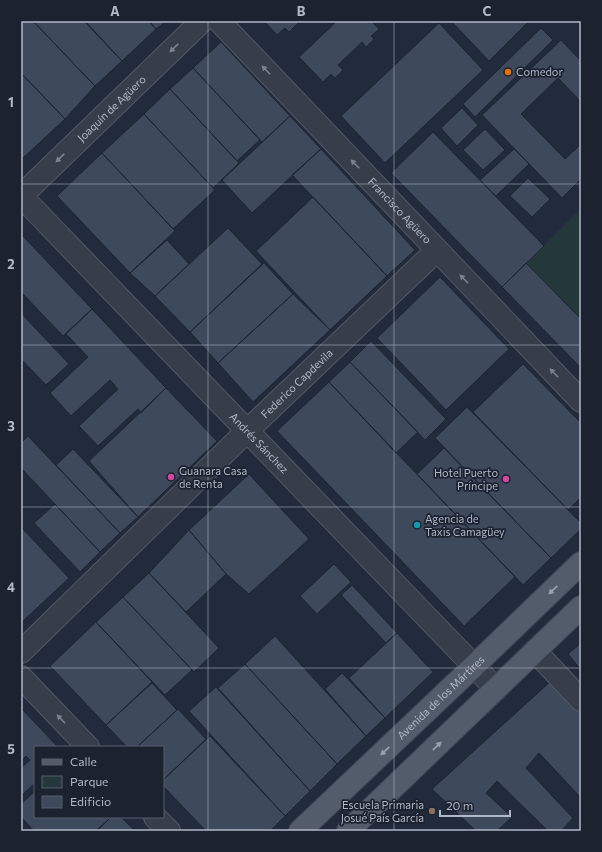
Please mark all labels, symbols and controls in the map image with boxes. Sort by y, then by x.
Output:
text: A [110,3,120,19]
text: B [297,3,306,19]
text: C [483,3,492,19]
one-way arrow [169,43,179,53]
one-way arrow [261,65,271,75]
place label: Comedor [516,65,563,78]
marker: Comedor [503,67,513,77]
street label: Joaquín de Agüero [74,72,148,145]
text: 1 [8,94,14,110]
one-way arrow [55,153,65,163]
one-way arrow [351,159,360,169]
street label: Francisco Agüero [366,175,435,246]
text: 2 [7,256,15,272]
one-way arrow [460,273,469,284]
street label: Federico Capdevila [258,346,335,420]
one-way arrow [549,368,559,378]
street label: Andrés Sánchez [227,410,292,476]
text: 3 [7,418,15,434]
place label: Guanara Casa de Renta [179,464,247,490]
place label: Hotel Puerto Príncipe [434,466,498,492]
marker: Guanara Casa de Renta [166,472,176,482]
marker: Hotel Puerto Príncipe [501,474,511,484]
place label: Agencia de Taxis Camagüey [425,512,505,538]
marker: Agencia de Taxis Camagüey [412,520,422,530]
text: 4 [7,579,15,595]
one-way arrow [548,585,558,595]
street label: Avenida de los Mártires [394,653,487,742]
one-way arrow [56,714,66,724]
text: 5 [7,741,15,757]
one-way arrow [432,741,442,751]
legend [34,746,164,818]
one-way arrow [380,746,390,755]
text: Calle [70,754,97,768]
text: Parque [70,774,108,788]
scale bar [440,792,510,818]
text: Edificio [70,794,111,808]
place label: Escuela Primaria Josué País García [341,798,424,825]
text: 20 m [446,798,473,812]
marker: Escuela Primaria Josué País García [427,806,437,816]

